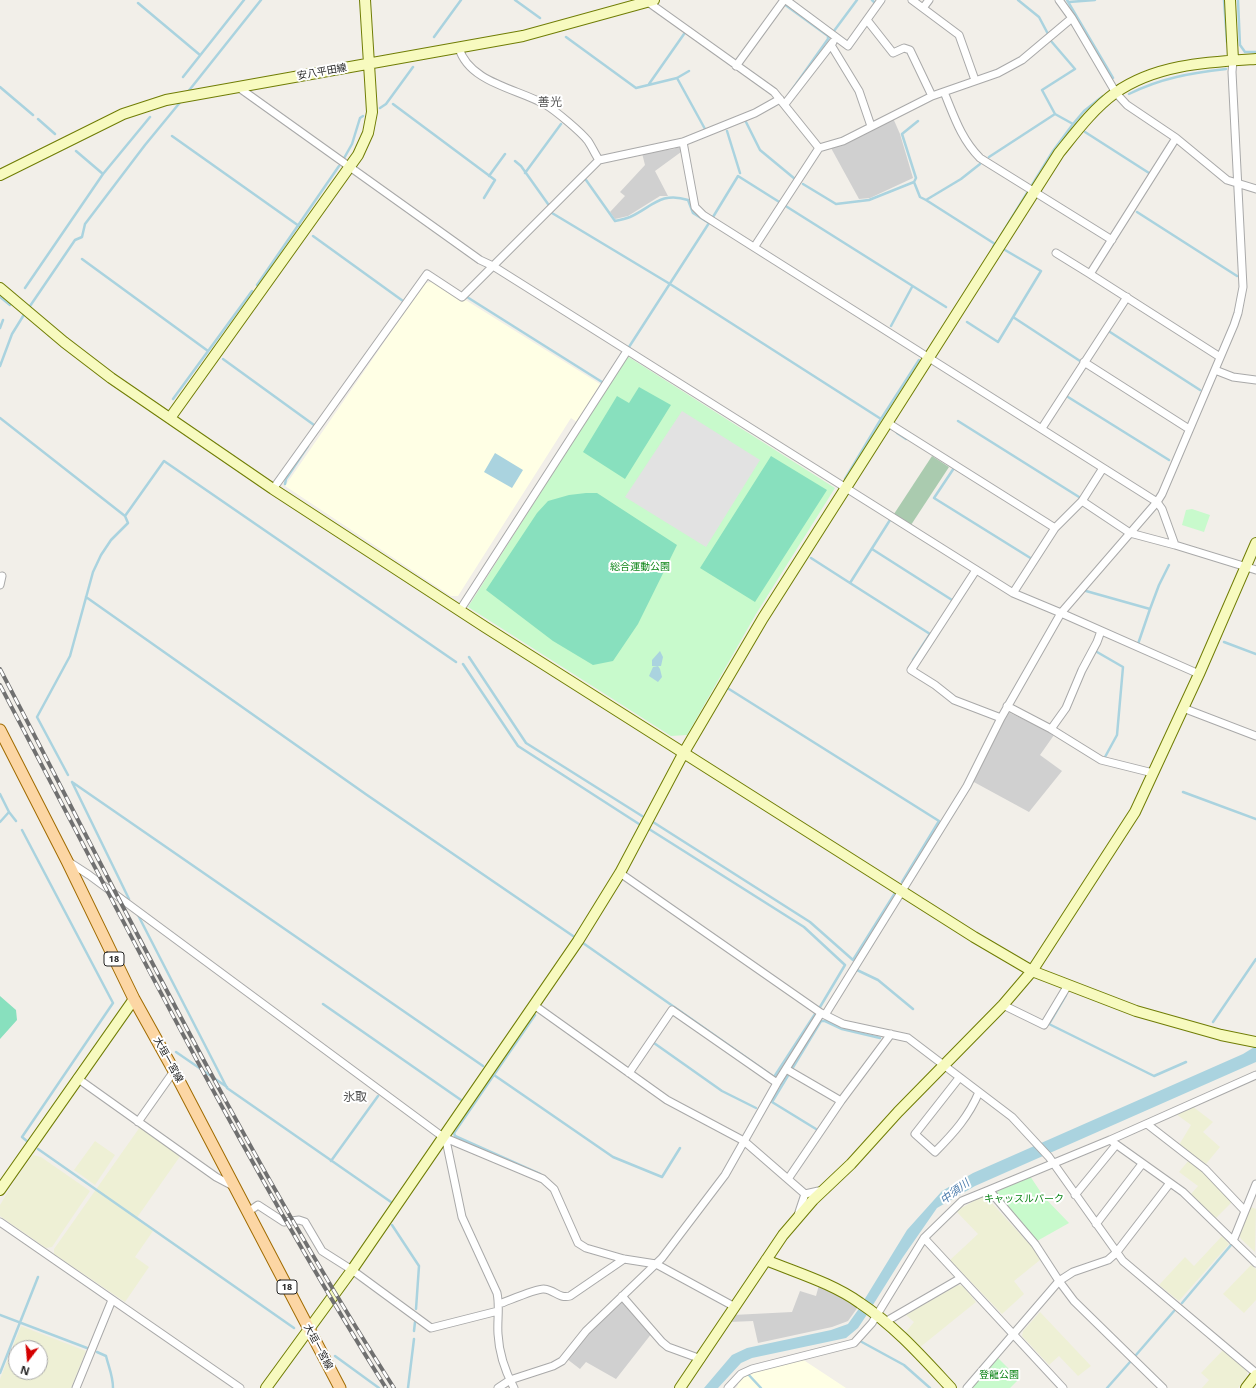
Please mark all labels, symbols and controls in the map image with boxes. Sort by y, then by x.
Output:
street label: 安八平田線 [296,62,348,82]
district label: 善光 [538,96,562,110]
park label: 総合運動公園 [610,561,670,573]
road number: 18 [104,952,124,966]
street label: 大垣一宮線 [151,1035,185,1085]
district label: 氷取 [343,1091,367,1105]
water label: 中須川 [938,1177,972,1207]
park label: キャッスルパーク [984,1193,1064,1205]
road number: 18 [277,1280,297,1294]
street label: 大垣一宮線 [301,1322,335,1372]
north arrow [8,1340,48,1380]
text: N [18,1363,31,1380]
park label: 登龍公園 [979,1369,1019,1381]

